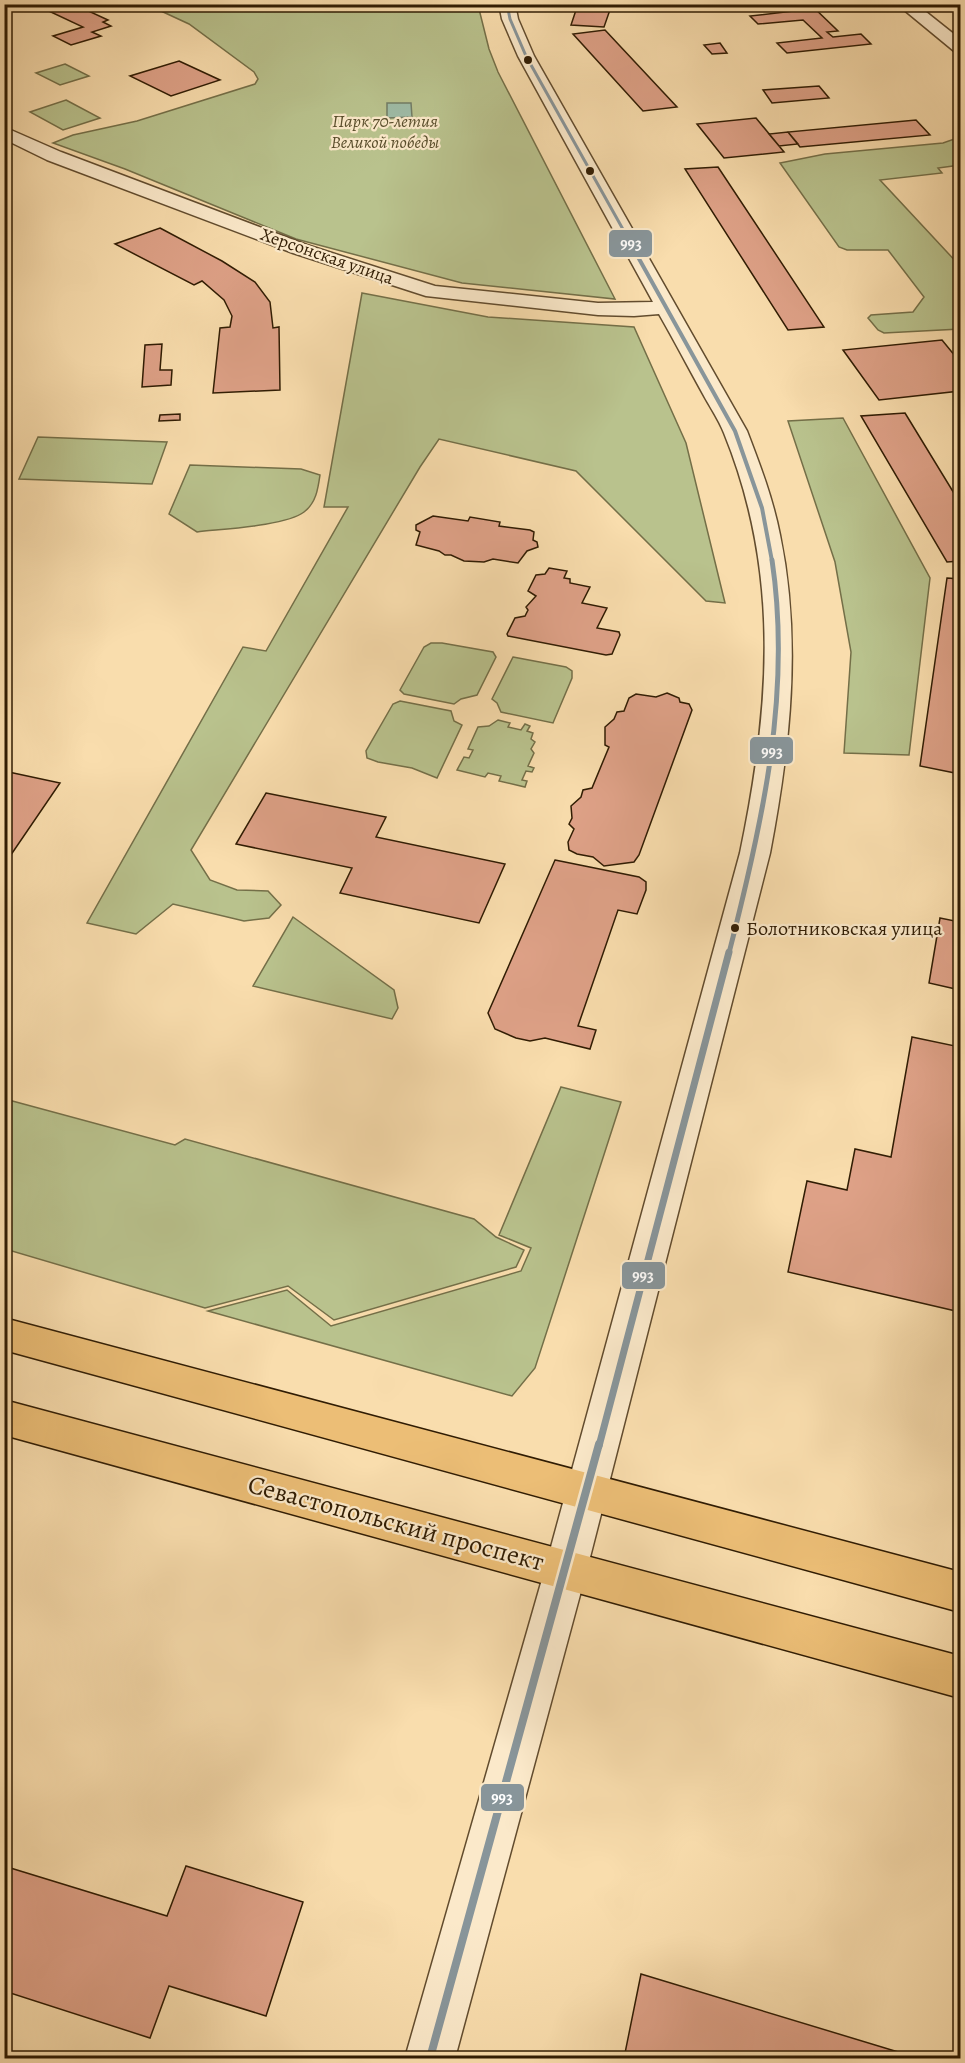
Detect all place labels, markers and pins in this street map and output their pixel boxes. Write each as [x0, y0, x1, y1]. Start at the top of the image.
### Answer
unlabelled marker [522, 54, 534, 66]
unlabelled marker [584, 165, 596, 177]
place label: Болотниковская улица [746, 915, 943, 942]
marker: Болотниковская улица [729, 922, 741, 934]

